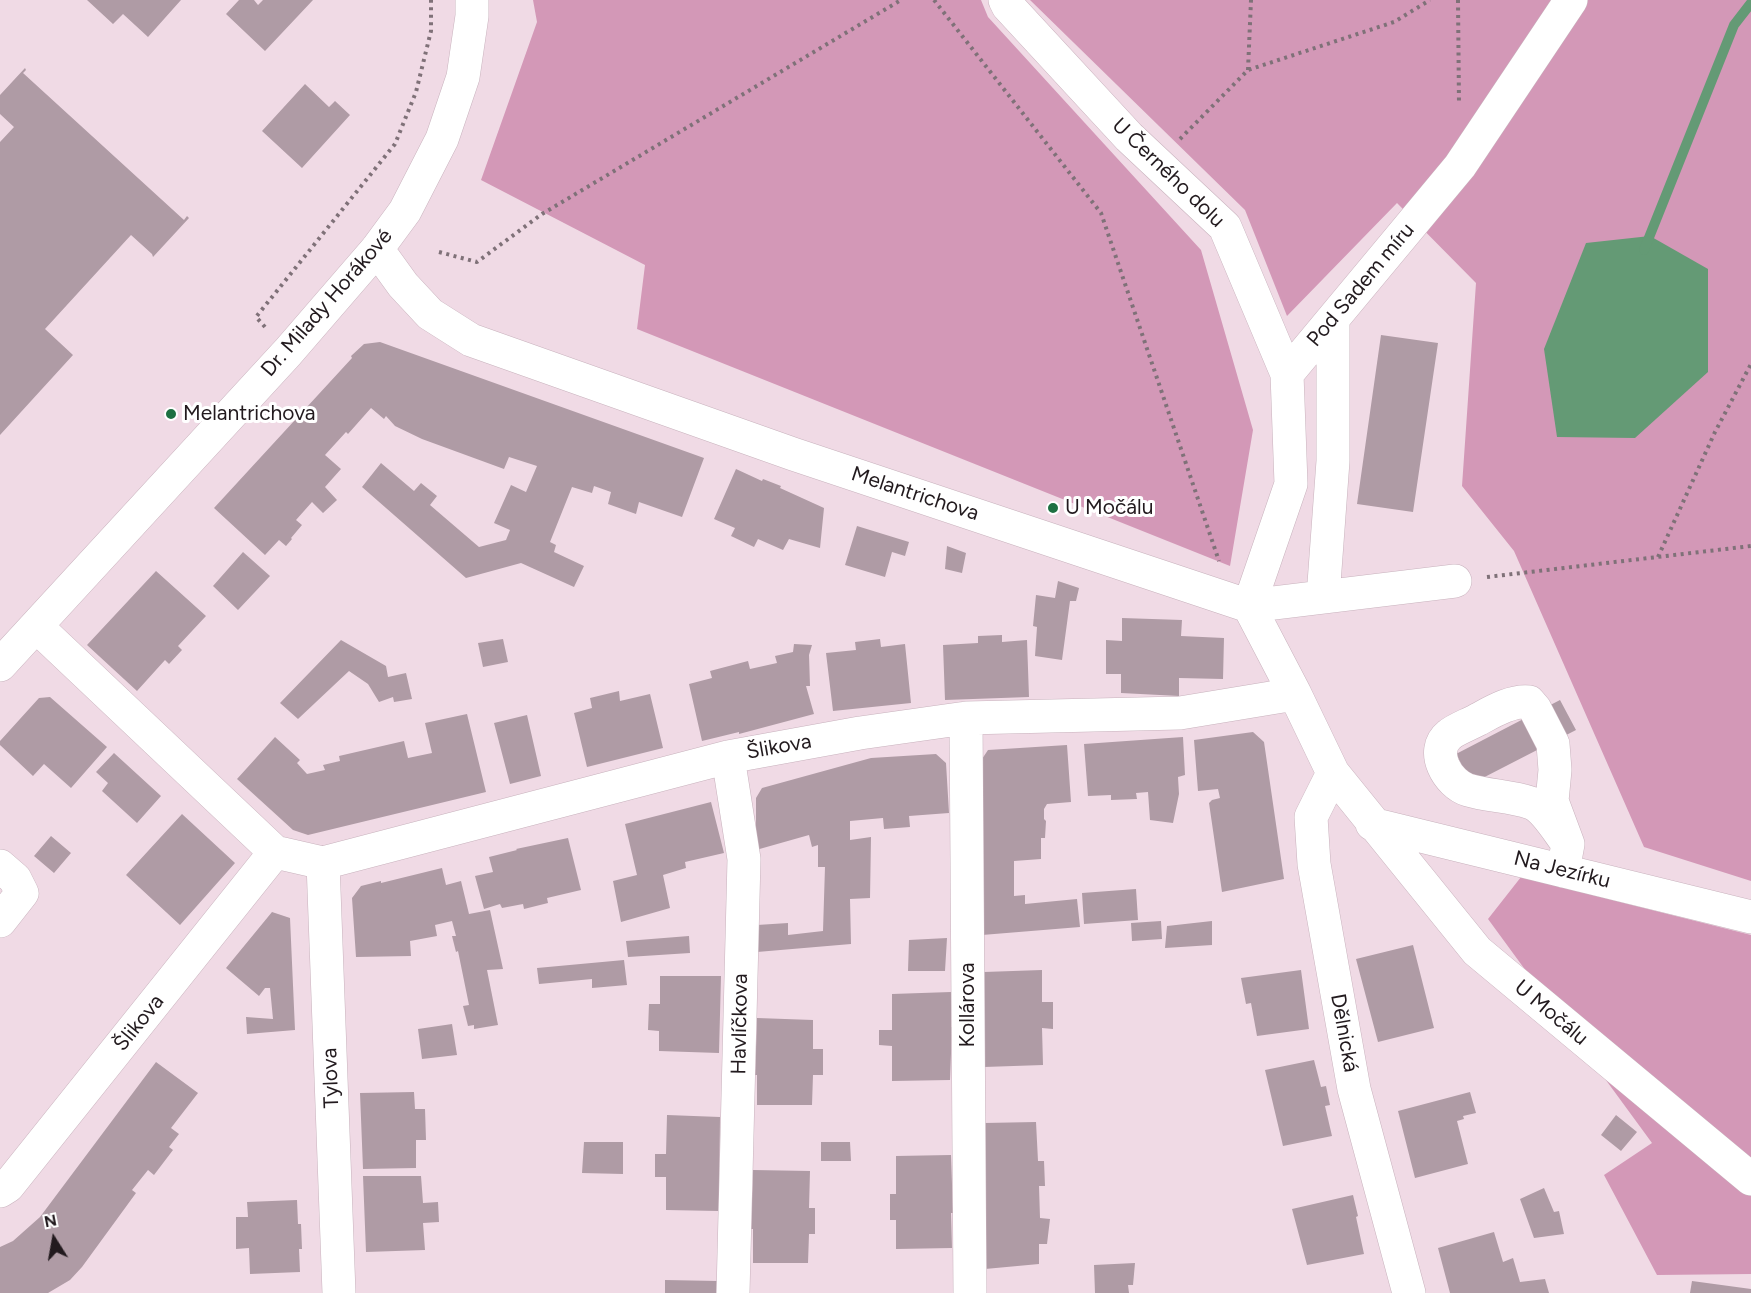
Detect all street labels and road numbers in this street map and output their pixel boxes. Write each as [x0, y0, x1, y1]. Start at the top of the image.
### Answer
street label: U Černého dolu [1106, 113, 1230, 233]
street label: Pod Sadem míru [1302, 218, 1420, 352]
street label: Dr. Milady Horákové [256, 224, 398, 382]
street label: Melantrichova [848, 462, 982, 526]
street label: Šlikova [744, 729, 814, 765]
street label: Na Jezírku [1511, 846, 1613, 894]
street label: Kollárova [955, 962, 981, 1048]
street label: Havlíčkova [727, 973, 753, 1075]
street label: U Močálu [1509, 975, 1593, 1051]
street label: Šlikova [109, 990, 169, 1056]
street label: Dělnická [1325, 992, 1363, 1074]
street label: Tylova [317, 1047, 345, 1109]

